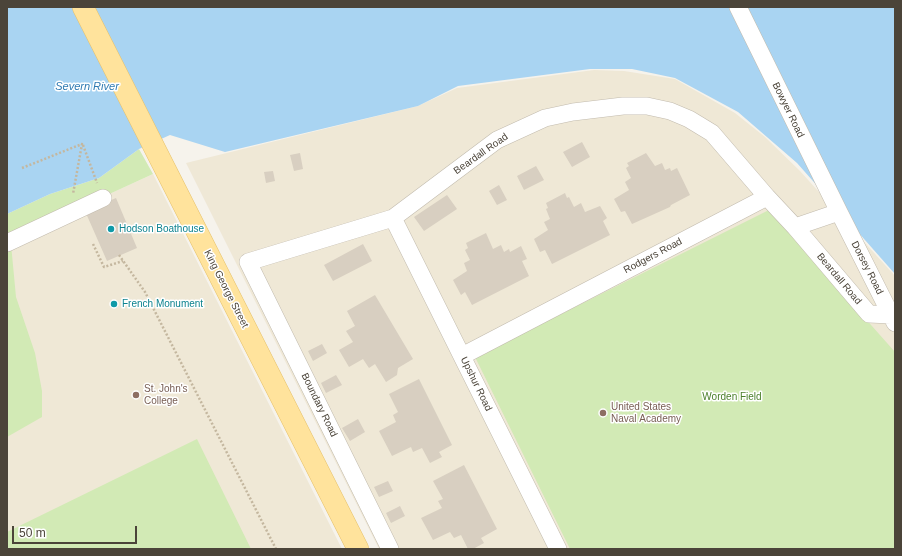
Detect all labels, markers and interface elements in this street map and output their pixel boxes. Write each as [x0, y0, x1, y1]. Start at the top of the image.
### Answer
water label: Severn River [55, 80, 119, 94]
street label: Bowyer Road [769, 80, 807, 140]
street label: Beardall Road [452, 131, 510, 177]
place label: Hodson Boathouse [119, 223, 204, 235]
marker: Hodson Boathouse [106, 224, 116, 234]
street label: Rodgers Road [622, 236, 684, 276]
street label: Dorsey Road [848, 239, 886, 297]
street label: King George Street [201, 248, 251, 330]
street label: Beardall Road [814, 251, 864, 307]
place label: French Monument [122, 298, 203, 310]
marker: French Monument [109, 299, 119, 309]
street label: Upshur Road [458, 355, 494, 413]
street label: Boundary Road [298, 371, 340, 439]
place label: St. John's College [144, 383, 188, 406]
marker: St. John's College [131, 390, 141, 400]
park label: Worden Field [702, 391, 762, 403]
place label: United States Naval Academy [611, 401, 681, 424]
marker: United States Naval Academy [598, 408, 608, 418]
scale bar [14, 518, 139, 544]
text: 50 m [19, 526, 46, 540]

